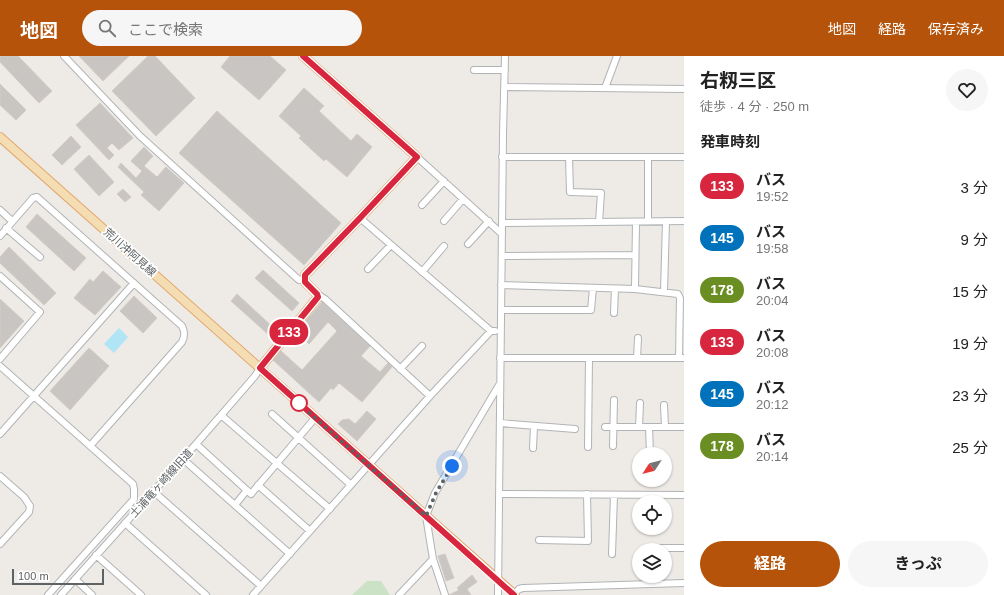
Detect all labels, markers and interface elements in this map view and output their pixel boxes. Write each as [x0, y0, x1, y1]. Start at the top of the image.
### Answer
search box [82, 10, 362, 46]
icon: search [96, 17, 118, 39]
text: 地図 [20, 20, 58, 41]
text: ここで検索 [128, 21, 203, 38]
text: 地図 [828, 21, 856, 37]
text: 経路 [878, 21, 906, 37]
text: 保存済み [928, 21, 984, 37]
button: heart [946, 69, 988, 111]
text: 右籾三区 [700, 70, 776, 91]
text: 徒歩 · 4 分 · 250 m [700, 99, 809, 114]
text: 発車時刻 [700, 133, 760, 150]
text: バス [756, 171, 786, 188]
text: 133 [710, 178, 734, 194]
text: 3 分 [960, 179, 988, 196]
text: 19:52 [756, 189, 789, 204]
text: バス [756, 223, 786, 240]
street label: 荒川沖阿見線 [101, 225, 159, 279]
text: 145 [710, 230, 734, 246]
text: 9 分 [960, 231, 988, 248]
text: 19:58 [756, 241, 789, 256]
text: バス [756, 275, 786, 292]
text: 178 [710, 282, 734, 298]
text: 15 分 [952, 283, 988, 300]
text: 20:04 [756, 293, 789, 308]
line badge: 133 [266, 319, 312, 345]
text: 133 [277, 324, 301, 340]
text: バス [756, 327, 786, 344]
text: 133 [710, 334, 734, 350]
text: 19 分 [952, 335, 988, 352]
text: 20:08 [756, 345, 789, 360]
text: バス [756, 379, 786, 396]
text: 145 [710, 386, 734, 402]
text: 23 分 [952, 387, 988, 404]
unlabelled marker [290, 394, 308, 412]
text: 20:12 [756, 397, 789, 412]
text: バス [756, 431, 786, 448]
text: 178 [710, 438, 734, 454]
text: 25 分 [952, 439, 988, 456]
street label: 土浦竜ヶ崎線旧道 [127, 446, 195, 520]
north arrow [632, 447, 672, 487]
map controls [632, 447, 672, 583]
text: 20:14 [756, 449, 789, 464]
your location [442, 456, 462, 476]
button: locate [632, 495, 672, 535]
button: 経路 [700, 541, 840, 587]
button: きっぷ [848, 541, 988, 587]
button: layers [632, 543, 672, 583]
scale bar [12, 567, 104, 586]
text: 100 m [18, 570, 49, 582]

